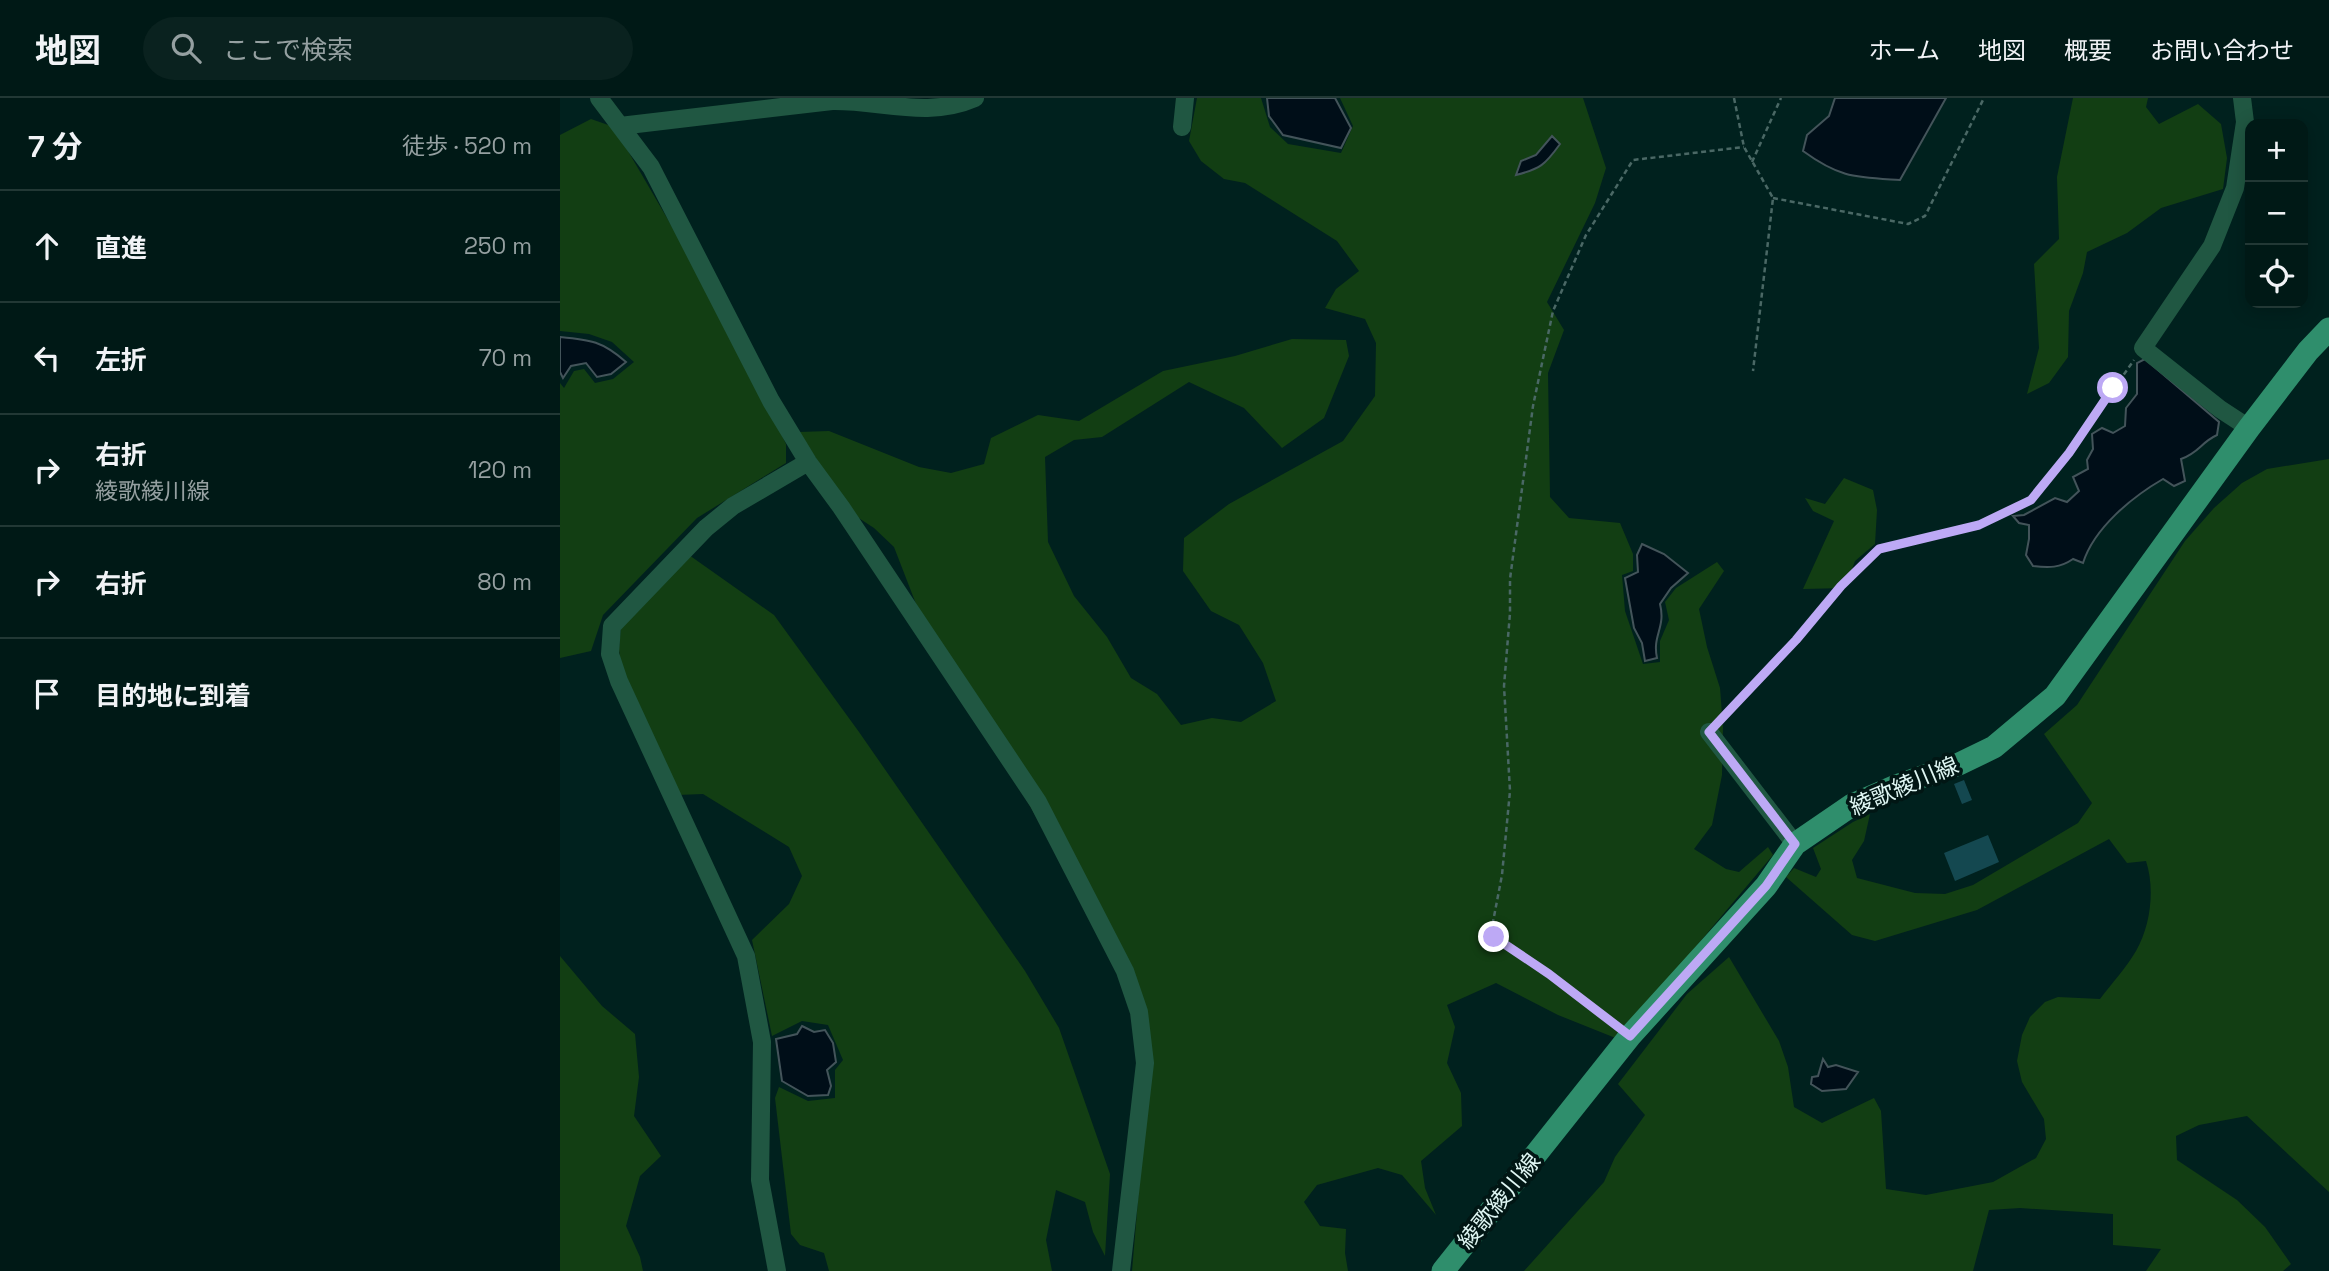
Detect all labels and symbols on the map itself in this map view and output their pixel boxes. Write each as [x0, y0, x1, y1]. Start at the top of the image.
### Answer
route start [2097, 372, 2128, 403]
street label: 綾歌綾川線 [1845, 750, 1963, 822]
route end [1478, 921, 1509, 952]
street label: 綾歌綾川線 [1451, 1147, 1547, 1255]

